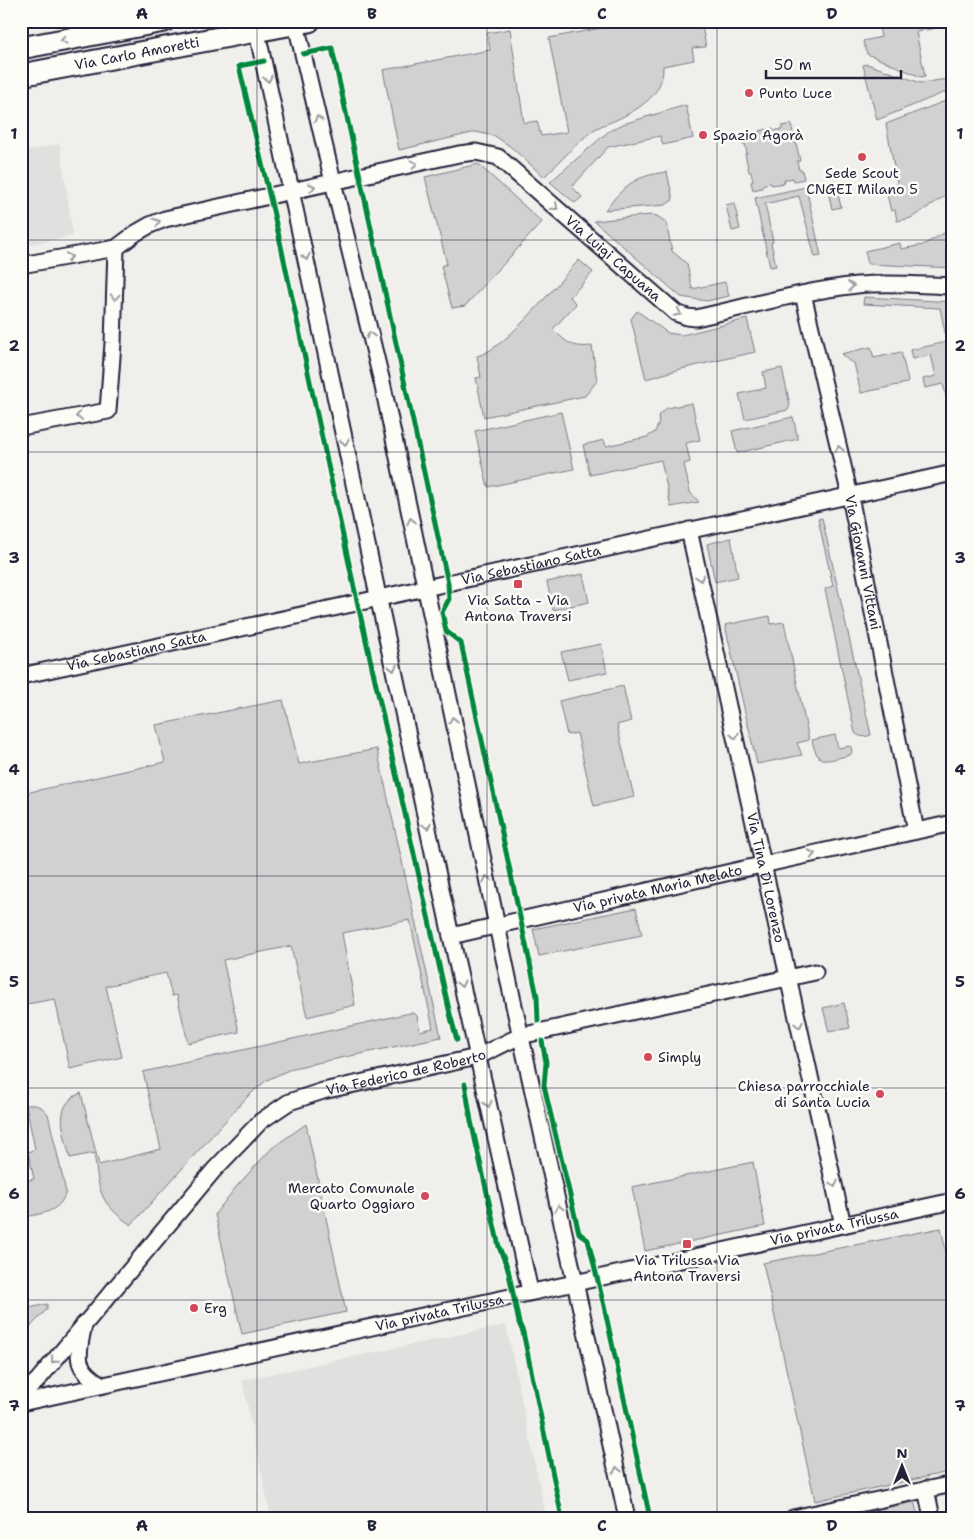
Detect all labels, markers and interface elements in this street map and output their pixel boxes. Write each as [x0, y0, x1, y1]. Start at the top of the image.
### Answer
text: A [136, 3, 148, 24]
text: B [367, 3, 377, 24]
text: C [597, 3, 607, 24]
text: D [826, 3, 838, 24]
street label: Via Carlo Amoretti [73, 33, 201, 74]
one-way arrow [60, 34, 69, 44]
scale bar [766, 48, 902, 80]
text: 50 m [774, 55, 812, 75]
one-way arrow [262, 75, 272, 84]
place label: Punto Luce [759, 84, 832, 102]
marker: Punto Luce [743, 87, 755, 99]
one-way arrow [313, 115, 324, 124]
text: 1 [10, 123, 18, 144]
text: 1 [956, 123, 964, 144]
place label: Spazio Agorà [713, 126, 804, 144]
marker: Spazio Agorà [697, 129, 709, 141]
marker: Sede Scout CNGEI Milano 5 [856, 151, 868, 163]
one-way arrow [409, 159, 418, 170]
place label: Sede Scout CNGEI Milano 5 [806, 164, 918, 198]
one-way arrow [308, 182, 317, 193]
one-way arrow [550, 202, 559, 211]
street label: Via Luigi Capuana [562, 211, 665, 305]
one-way arrow [152, 218, 161, 228]
one-way arrow [64, 252, 73, 262]
one-way arrow [300, 252, 311, 261]
one-way arrow [847, 281, 855, 292]
one-way arrow [109, 293, 120, 301]
one-way arrow [673, 307, 682, 317]
one-way arrow [365, 330, 376, 339]
text: 2 [8, 335, 20, 356]
text: 2 [954, 335, 966, 356]
one-way arrow [75, 411, 84, 421]
one-way arrow [339, 438, 350, 446]
one-way arrow [834, 444, 845, 453]
street label: Via Giovanni Vittani [841, 493, 885, 631]
one-way arrow [406, 517, 417, 525]
street label: Via Sebastiano Satta [460, 541, 603, 589]
text: 3 [8, 547, 20, 568]
text: 3 [954, 547, 966, 568]
one-way arrow [694, 573, 705, 582]
marker: Via Satta - Via Antona Traversi [512, 578, 524, 590]
place label: Via Satta - Via Antona Traversi [464, 591, 572, 625]
street label: Via Sebastiano Satta [65, 627, 208, 675]
one-way arrow [387, 663, 398, 672]
one-way arrow [449, 715, 459, 724]
one-way arrow [729, 732, 740, 741]
text: 4 [8, 759, 20, 780]
text: 4 [954, 759, 966, 780]
street label: Via Tina Di Lorenzo [743, 811, 789, 945]
one-way arrow [421, 822, 432, 831]
one-way arrow [807, 849, 816, 860]
street label: Via privata Maria Melato [571, 861, 744, 917]
one-way arrow [482, 874, 493, 883]
text: 5 [9, 971, 19, 992]
text: 5 [955, 971, 965, 992]
one-way arrow [455, 979, 466, 988]
one-way arrow [793, 1021, 804, 1030]
street label: Via Federico de Roberto [324, 1045, 489, 1099]
place label: Simply [658, 1048, 701, 1066]
marker: Simply [642, 1051, 654, 1063]
place label: Chiesa parrocchiale di Santa Lucia [738, 1077, 870, 1111]
marker: Chiesa parrocchiale di Santa Lucia [874, 1088, 886, 1100]
one-way arrow [482, 1100, 493, 1109]
place label: Mercato Comunale Quarto Oggiaro [288, 1179, 415, 1213]
one-way arrow [828, 1179, 839, 1188]
text: 6 [8, 1183, 20, 1204]
text: 6 [954, 1183, 966, 1204]
marker: Mercato Comunale Quarto Oggiaro [419, 1190, 431, 1202]
one-way arrow [554, 1204, 565, 1213]
street label: Via privata Trilussa [768, 1204, 900, 1249]
marker: Via Trilussa Via Antona Traversi [681, 1238, 693, 1250]
place label: Via Trilussa Via Antona Traversi [633, 1251, 741, 1285]
street label: Via privata Trilussa [373, 1290, 505, 1335]
place label: Erg [204, 1299, 227, 1317]
marker: Erg [188, 1302, 200, 1314]
one-way arrow [51, 1354, 59, 1363]
text: 7 [8, 1395, 20, 1416]
text: 7 [954, 1395, 966, 1416]
north arrow [876, 1442, 926, 1492]
text: N [896, 1444, 908, 1462]
one-way arrow [612, 1466, 623, 1475]
text: A [136, 1515, 148, 1536]
text: B [367, 1515, 377, 1536]
text: C [597, 1515, 607, 1536]
text: D [826, 1515, 838, 1536]

